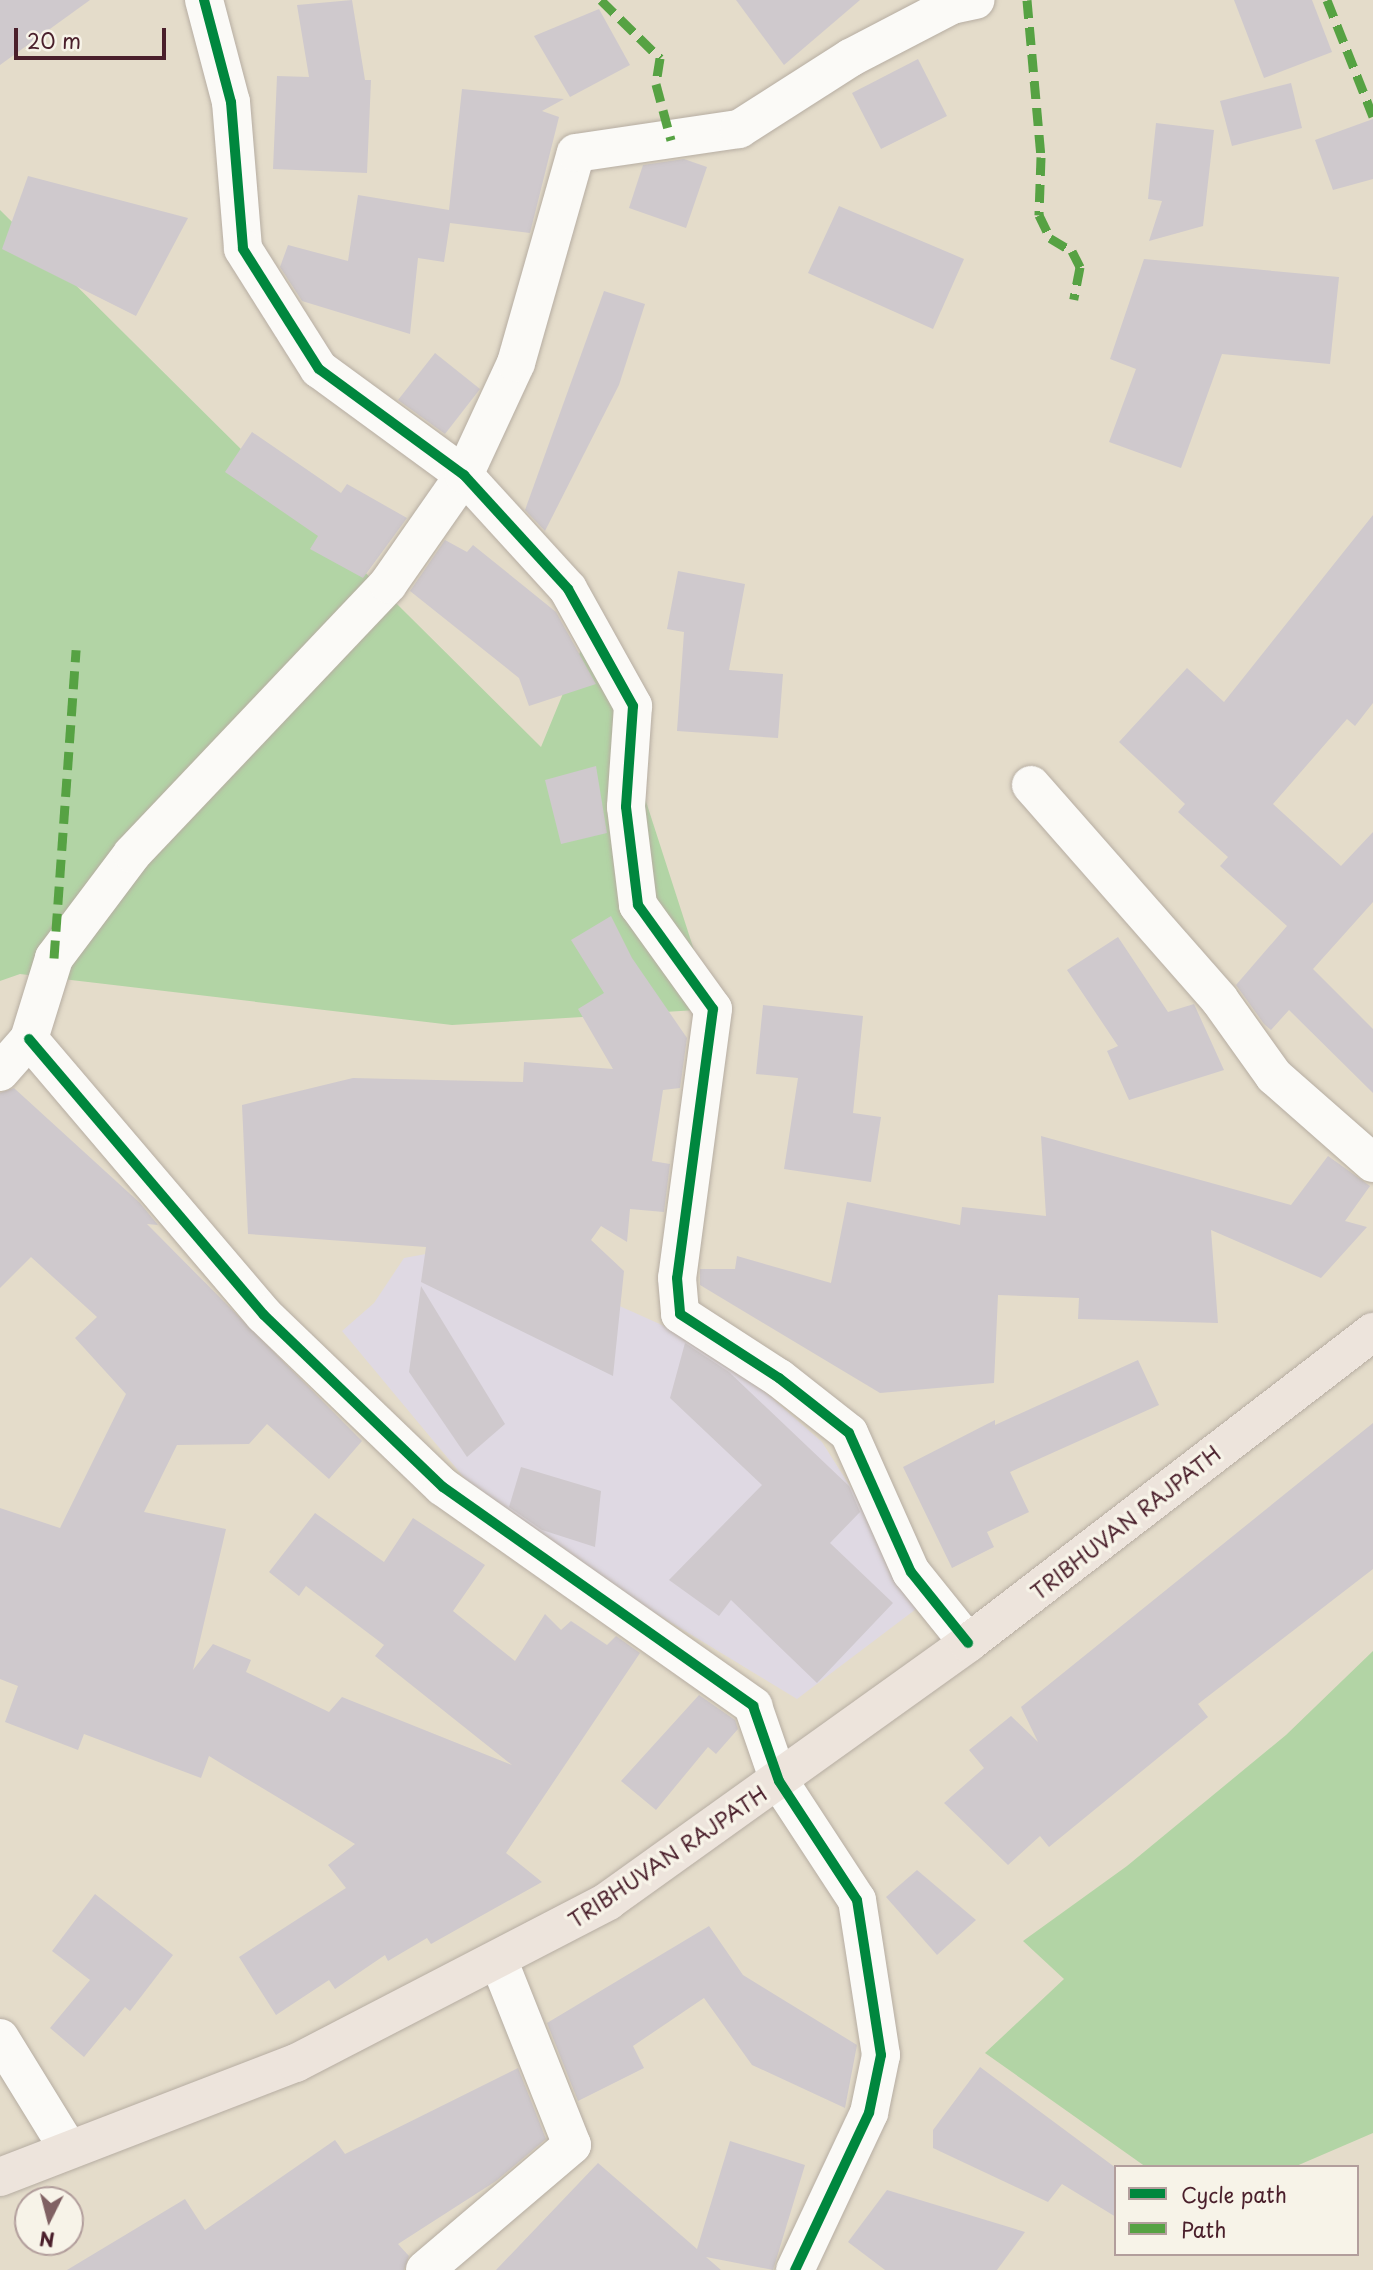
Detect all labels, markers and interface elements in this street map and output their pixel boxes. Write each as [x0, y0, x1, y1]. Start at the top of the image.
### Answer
scale bar [18, 14, 170, 58]
text: 20 m [27, 24, 81, 56]
street label: TRIBHUVAN RAJPATH [1026, 1441, 1224, 1603]
street label: TRIBHUVAN RAJPATH [564, 1781, 770, 1931]
legend [1114, 2165, 1359, 2256]
text: Cycle path [1181, 2178, 1287, 2210]
north arrow [14, 2186, 84, 2256]
text: Path [1181, 2213, 1226, 2245]
text: N [38, 2225, 56, 2255]

